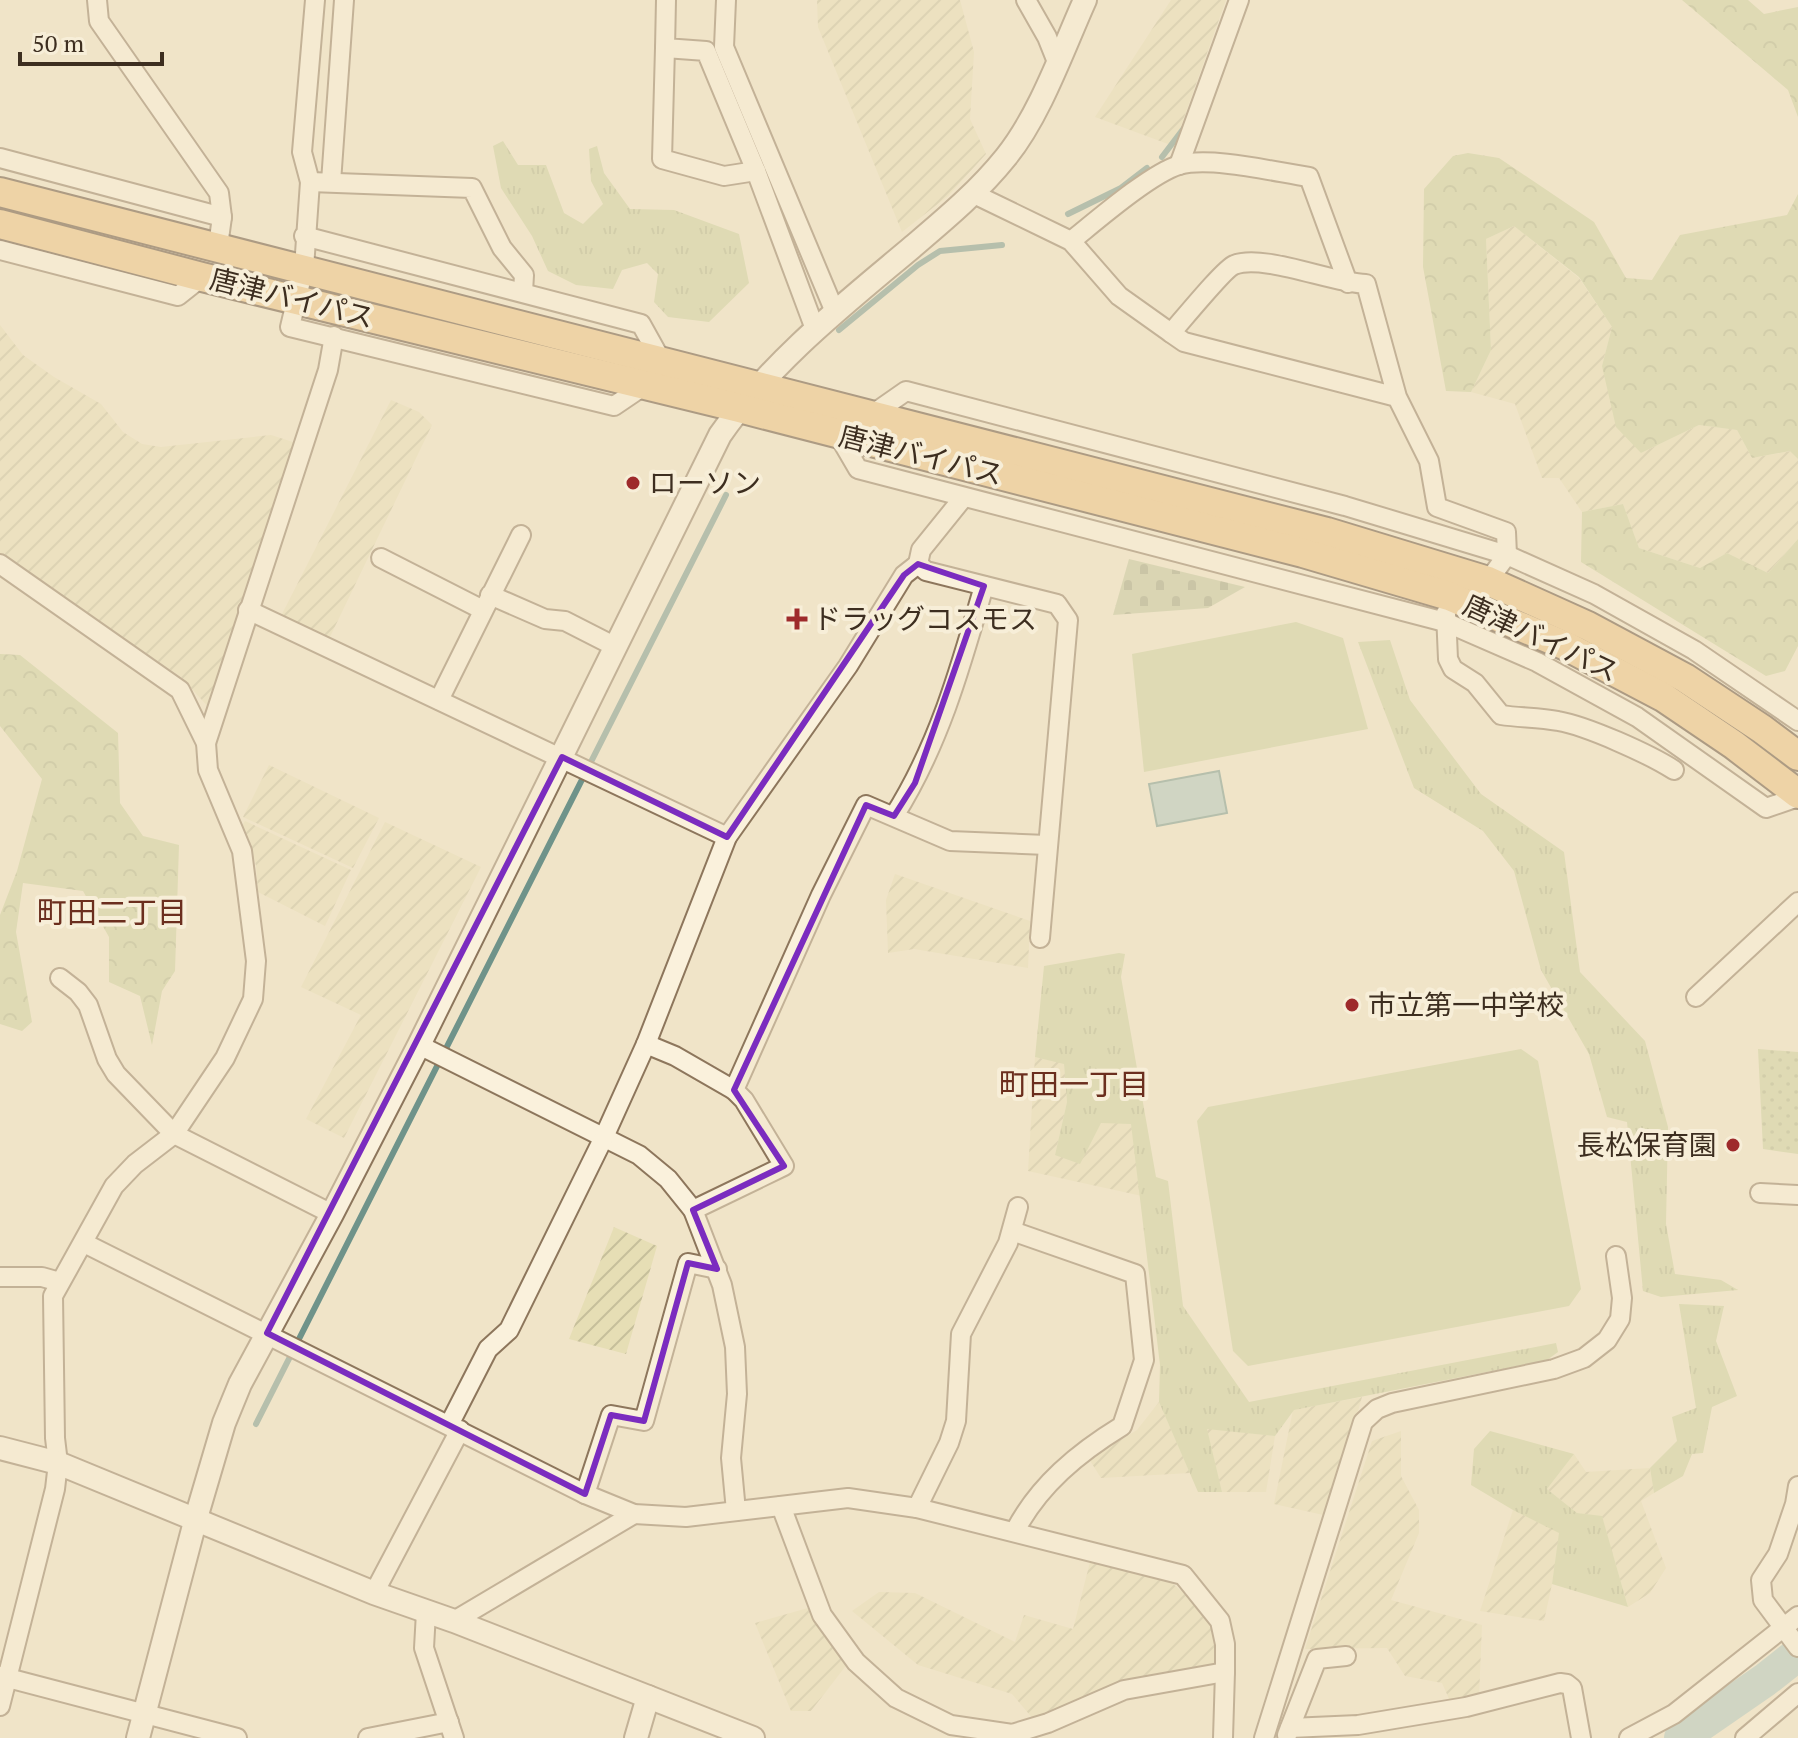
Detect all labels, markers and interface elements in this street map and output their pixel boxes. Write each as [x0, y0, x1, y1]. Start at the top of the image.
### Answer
scale bar [20, 16, 162, 66]
text: 50 m [32, 27, 84, 59]
street label: 唐津バイパス [206, 259, 378, 336]
street label: 唐津バイパス [835, 416, 1007, 493]
place label: ローソン [649, 464, 761, 501]
marker: ローソン [624, 474, 642, 492]
street label: 唐津バイパス [1458, 585, 1625, 690]
place label: ドラッグコスモス [813, 600, 1037, 637]
marker: ドラッグコスモス [788, 610, 806, 628]
district label: 町田二丁目 [37, 892, 187, 932]
place label: 市立第一中学校 [1368, 986, 1564, 1023]
marker: 市立第一中学校 [1343, 996, 1361, 1014]
district label: 町田一丁目 [999, 1064, 1149, 1104]
place label: 長松保育園 [1577, 1126, 1717, 1163]
marker: 長松保育園 [1724, 1136, 1742, 1154]

